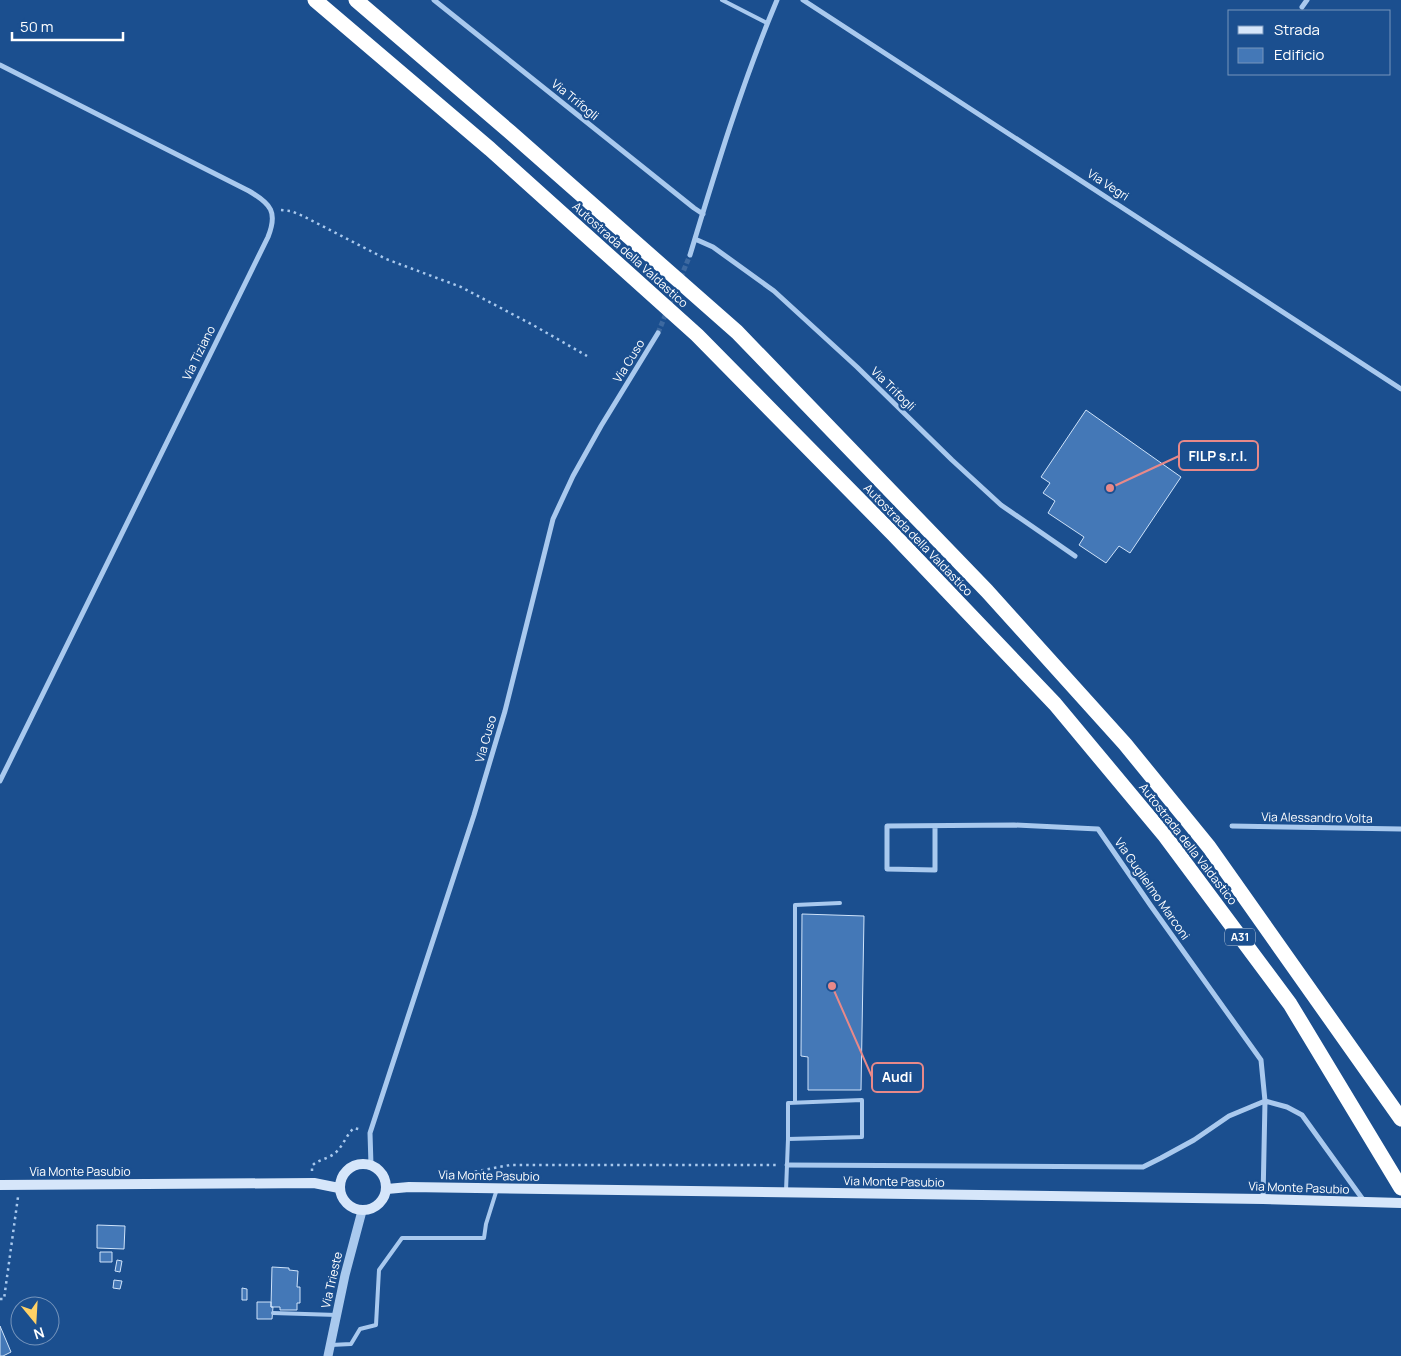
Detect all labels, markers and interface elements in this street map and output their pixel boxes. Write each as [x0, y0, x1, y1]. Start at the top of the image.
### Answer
scale bar [12, 10, 124, 42]
legend [1228, 10, 1391, 75]
text: 50 m [20, 16, 54, 37]
text: Strada [1274, 19, 1320, 40]
text: Edificio [1274, 44, 1325, 65]
street label: Via Trifogli [548, 75, 603, 124]
street label: Via Vegri [1084, 165, 1132, 204]
street label: Autostrada della Valdastico [569, 198, 692, 311]
street label: Via Tiziano [178, 323, 219, 383]
street label: Via Cuso [609, 336, 648, 386]
street label: Via Trifogli [867, 363, 920, 414]
callout: FILP s.r.l. [1179, 441, 1258, 470]
text: FILP s.r.l. [1188, 446, 1248, 465]
street label: Autostrada della Valdastico [860, 480, 977, 600]
street label: Via Cuso [471, 713, 500, 764]
street label: Autostrada della Valdastico [1135, 779, 1241, 908]
street label: Via Alessandro Volta [1261, 808, 1373, 827]
street label: Via Guglielmo Marconi [1111, 834, 1194, 943]
road number: A31 [1225, 929, 1255, 946]
callout: Audi [872, 1063, 923, 1092]
text: Audi [882, 1067, 912, 1086]
street label: Via Monte Pasubio [29, 1163, 131, 1180]
street label: Via Monte Pasubio [438, 1166, 540, 1185]
street label: Via Monte Pasubio [843, 1172, 945, 1191]
street label: Via Monte Pasubio [1248, 1177, 1350, 1198]
street label: Via Trieste [317, 1250, 346, 1310]
north arrow [10, 1296, 60, 1346]
text: N [31, 1323, 47, 1344]

